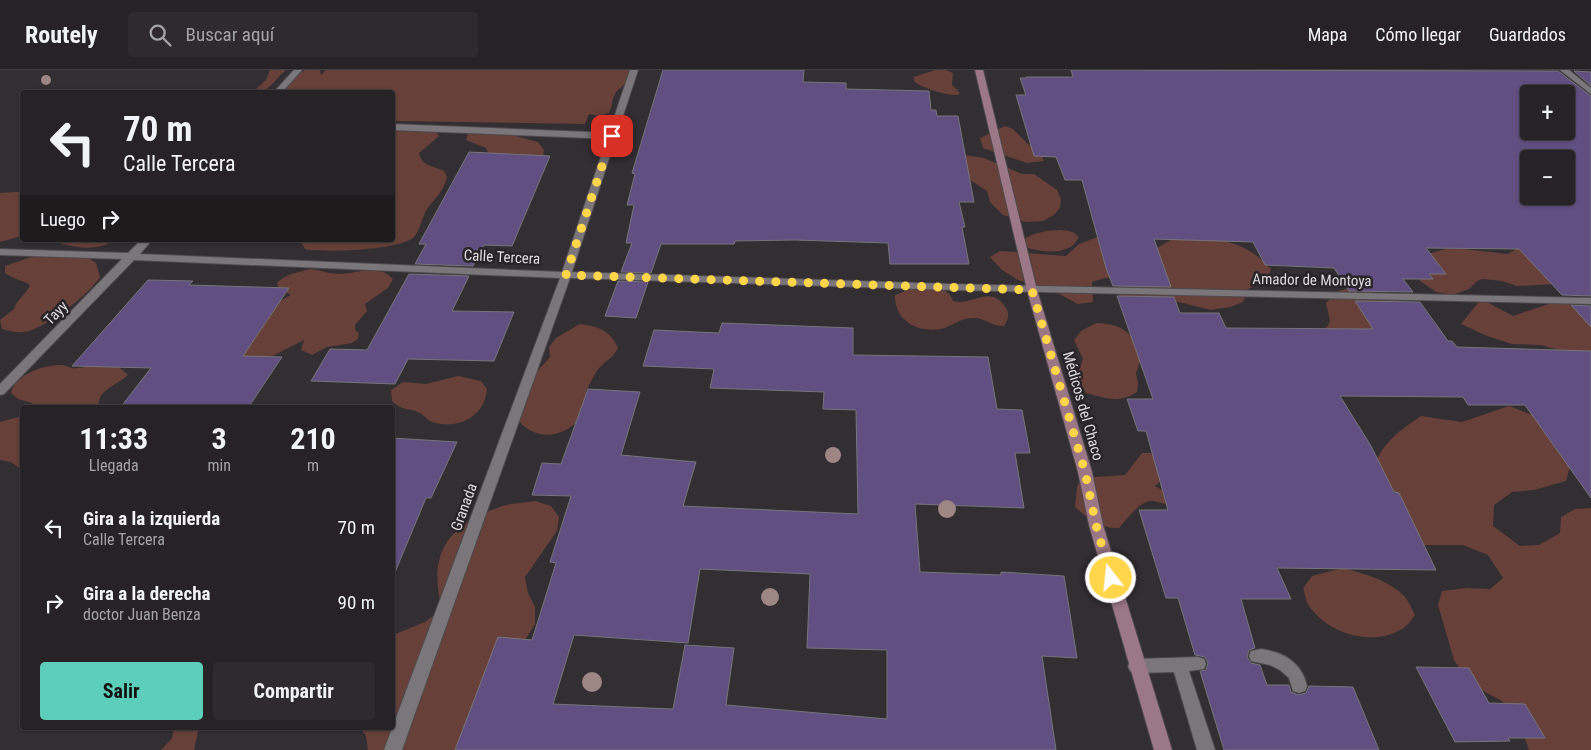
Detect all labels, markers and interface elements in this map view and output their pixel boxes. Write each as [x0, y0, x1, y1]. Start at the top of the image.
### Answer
search box [128, 12, 478, 57]
text: Routely [25, 21, 98, 49]
icon: search [146, 21, 174, 49]
text: Buscar aquí [186, 23, 274, 46]
text: Mapa [1308, 24, 1347, 45]
text: Cómo llegar [1375, 24, 1461, 45]
text: Guardados [1489, 24, 1566, 45]
map controls [1520, 85, 1575, 205]
button: + [1520, 85, 1575, 140]
text: 70 m [123, 109, 192, 150]
icon: left [40, 110, 105, 175]
pin [591, 115, 633, 157]
icon: arrive [598, 122, 626, 150]
button: − [1520, 150, 1575, 205]
text: Calle Tercera [123, 151, 236, 176]
icon: right [96, 205, 124, 233]
text: Luego [40, 208, 86, 231]
street label: Calle Tercera [463, 246, 541, 268]
street label: Amador de Montoya [1252, 270, 1372, 290]
street label: Tayy [40, 297, 72, 329]
street label: Médicos del Chaco [1059, 349, 1107, 463]
text: 11:33 [79, 421, 148, 456]
text: 3 [212, 421, 227, 456]
text: 210 [290, 421, 336, 456]
text: Llegada [89, 456, 139, 475]
text: min [207, 456, 231, 475]
text: m [307, 456, 319, 475]
street label: Granada [447, 481, 481, 533]
text: Gira a la izquierda [83, 507, 220, 530]
icon: left [40, 514, 68, 542]
text: 70 m [338, 516, 375, 539]
text: Calle Tercera [83, 530, 165, 549]
position arrow [1084, 551, 1136, 603]
text: Gira a la derecha [83, 582, 210, 605]
icon: right [40, 589, 68, 617]
text: 90 m [338, 591, 375, 614]
text: doctor Juan Benza [83, 605, 201, 624]
button: Salir [40, 662, 203, 720]
button: Compartir [213, 662, 375, 720]

